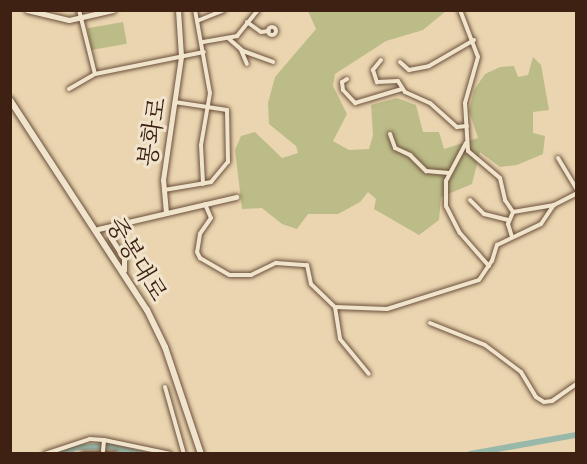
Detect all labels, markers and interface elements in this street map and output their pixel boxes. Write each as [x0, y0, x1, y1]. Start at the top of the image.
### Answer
street label: 봉화로 [132, 95, 172, 169]
street label: 중봉대로 [101, 212, 173, 306]

